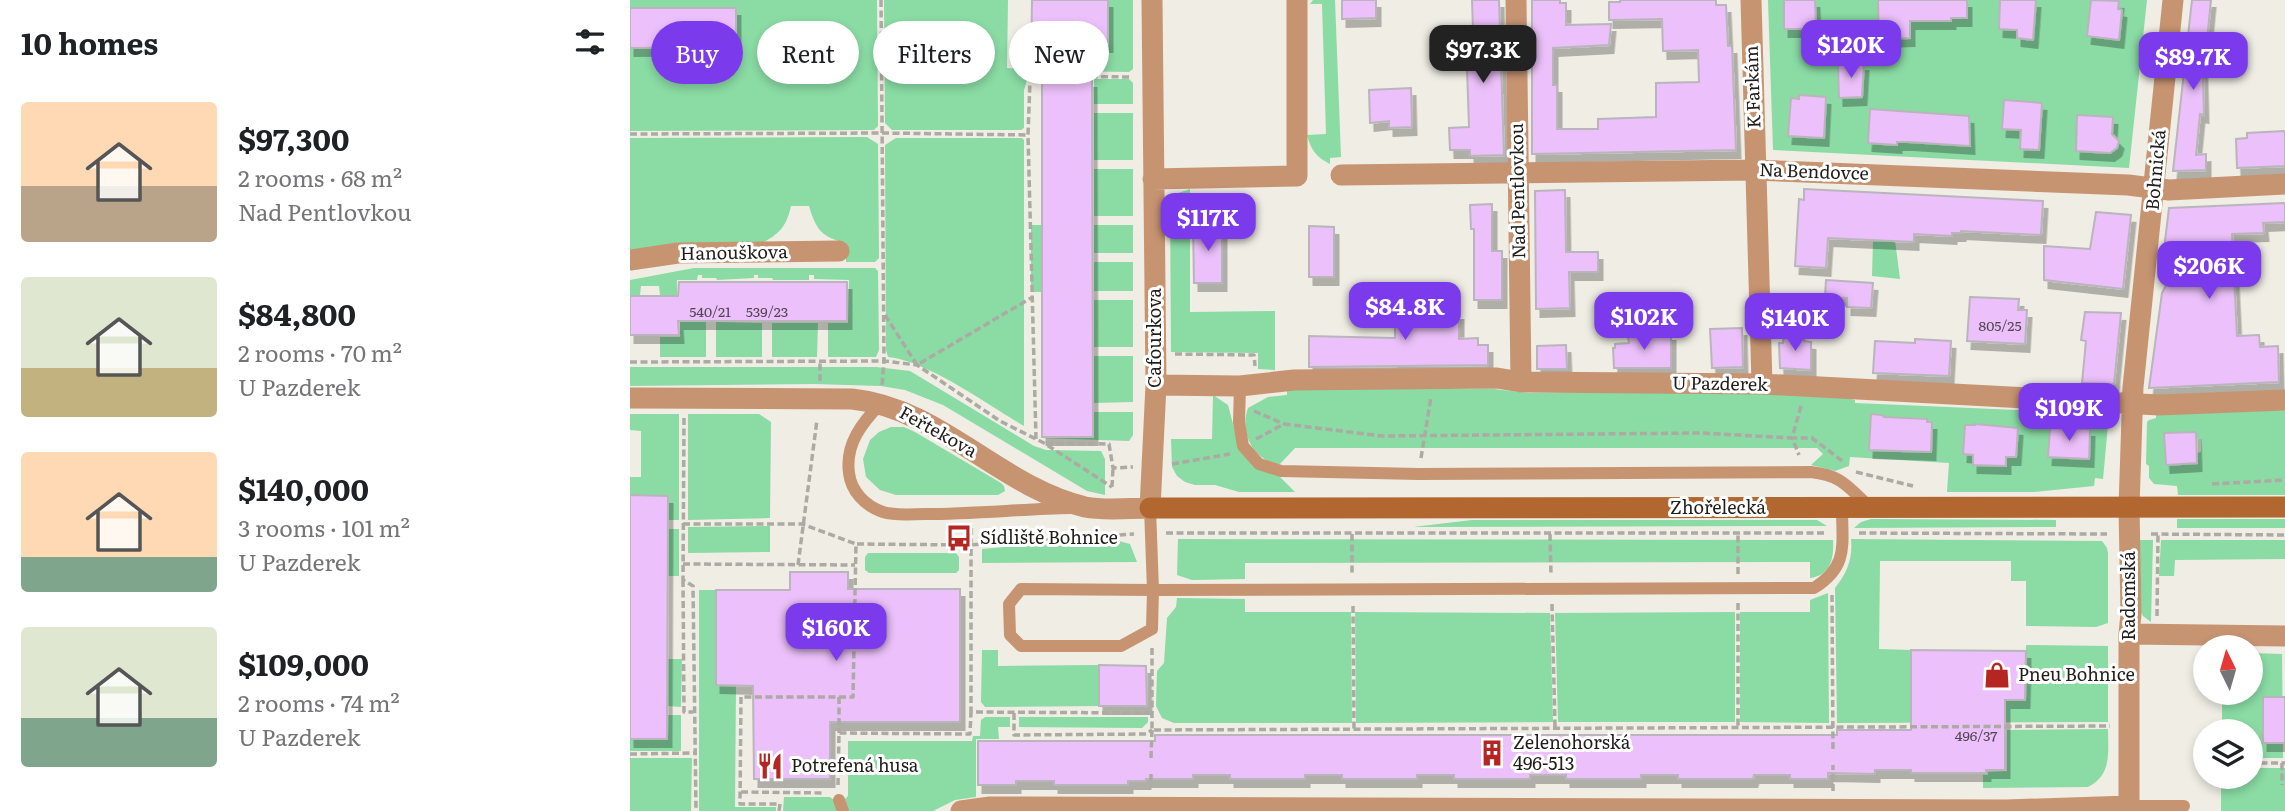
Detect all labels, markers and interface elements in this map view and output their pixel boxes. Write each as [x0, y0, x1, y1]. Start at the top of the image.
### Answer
text: 10 homes [21, 20, 158, 64]
pin: $120K [1802, 20, 1900, 80]
chip: Buy [651, 21, 743, 84]
chip: Rent [757, 21, 859, 84]
chip: Filters [873, 21, 995, 84]
chip: New [1009, 21, 1109, 84]
icon: filters [571, 23, 609, 61]
pin: $97.3K [1426, 25, 1540, 85]
text: $120K [1817, 26, 1885, 60]
text: $97.3K [1445, 31, 1521, 65]
pin: $89.7K [2136, 32, 2250, 92]
text: $89.7K [2155, 38, 2231, 72]
street label: K Farkám [1737, 45, 1766, 129]
text: $97,300 [238, 116, 350, 160]
street label: Nad Pentlovkou [1502, 123, 1531, 259]
street label: Bohnická [2138, 128, 2172, 212]
icon: home [77, 130, 161, 214]
street label: Na Bendovce [1759, 155, 1869, 186]
text: 2 rooms · 68 m² [238, 160, 402, 194]
text: Nad Pentlovkou [238, 194, 412, 228]
pin: $117K [1159, 194, 1257, 253]
text: $117K [1177, 199, 1239, 233]
street label: Hanouškova [680, 237, 788, 266]
pin: $206K [2160, 242, 2258, 301]
text: $206K [2173, 247, 2245, 281]
pin: $84.8K [1348, 282, 1462, 342]
street label: Cafourkova [1140, 288, 1167, 388]
text: $84.8K [1365, 288, 1445, 322]
text: $84,800 [238, 291, 356, 335]
pin: $102K [1595, 292, 1693, 352]
pin: $140K [1746, 294, 1844, 353]
text: $102K [1610, 298, 1678, 332]
text: $140K [1761, 299, 1829, 333]
house number: 540/21 [689, 301, 731, 321]
house number: 539/23 [746, 301, 788, 321]
icon: home [77, 305, 161, 389]
house number: 805/25 [1978, 315, 2022, 335]
text: 2 rooms · 70 m² [238, 335, 402, 369]
street label: U Pazderek [1672, 368, 1769, 397]
text: U Pazderek [238, 369, 360, 403]
pin: $109K [2020, 384, 2118, 443]
text: $109K [2035, 389, 2103, 423]
street label: Feřtekova [895, 398, 983, 463]
text: $140,000 [238, 466, 369, 510]
icon: home [77, 480, 161, 564]
street label: Zhořelecká [1670, 493, 1766, 520]
text: 3 rooms · 101 m² [238, 510, 410, 544]
bus stop icon: Sídliště Bohnice [944, 523, 974, 553]
place label: Sídliště Bohnice [980, 523, 1118, 550]
text: U Pazderek [238, 544, 360, 578]
street label: Radomská [2114, 551, 2141, 641]
pin: $160K [787, 604, 885, 663]
text: $160K [802, 609, 870, 643]
north arrow [2193, 635, 2263, 705]
map controls [2193, 635, 2263, 789]
text: $109,000 [238, 641, 369, 685]
icon: home [77, 655, 161, 739]
shop icon: Pneu Bohnice [1982, 660, 2012, 690]
place label: Pneu Bohnice [2018, 660, 2135, 687]
text: 2 rooms · 74 m² [238, 685, 400, 719]
text: U Pazderek [238, 719, 360, 753]
button: layers [2193, 719, 2263, 789]
house number: 496/37 [1955, 725, 1997, 745]
place label: Zelenohorská 496-513 [1513, 728, 1631, 776]
building icon: Zelenohorská 496-513 [1477, 738, 1507, 768]
restaurant icon: Potrefená husa [755, 751, 785, 781]
place label: Potrefená husa [791, 751, 919, 778]

